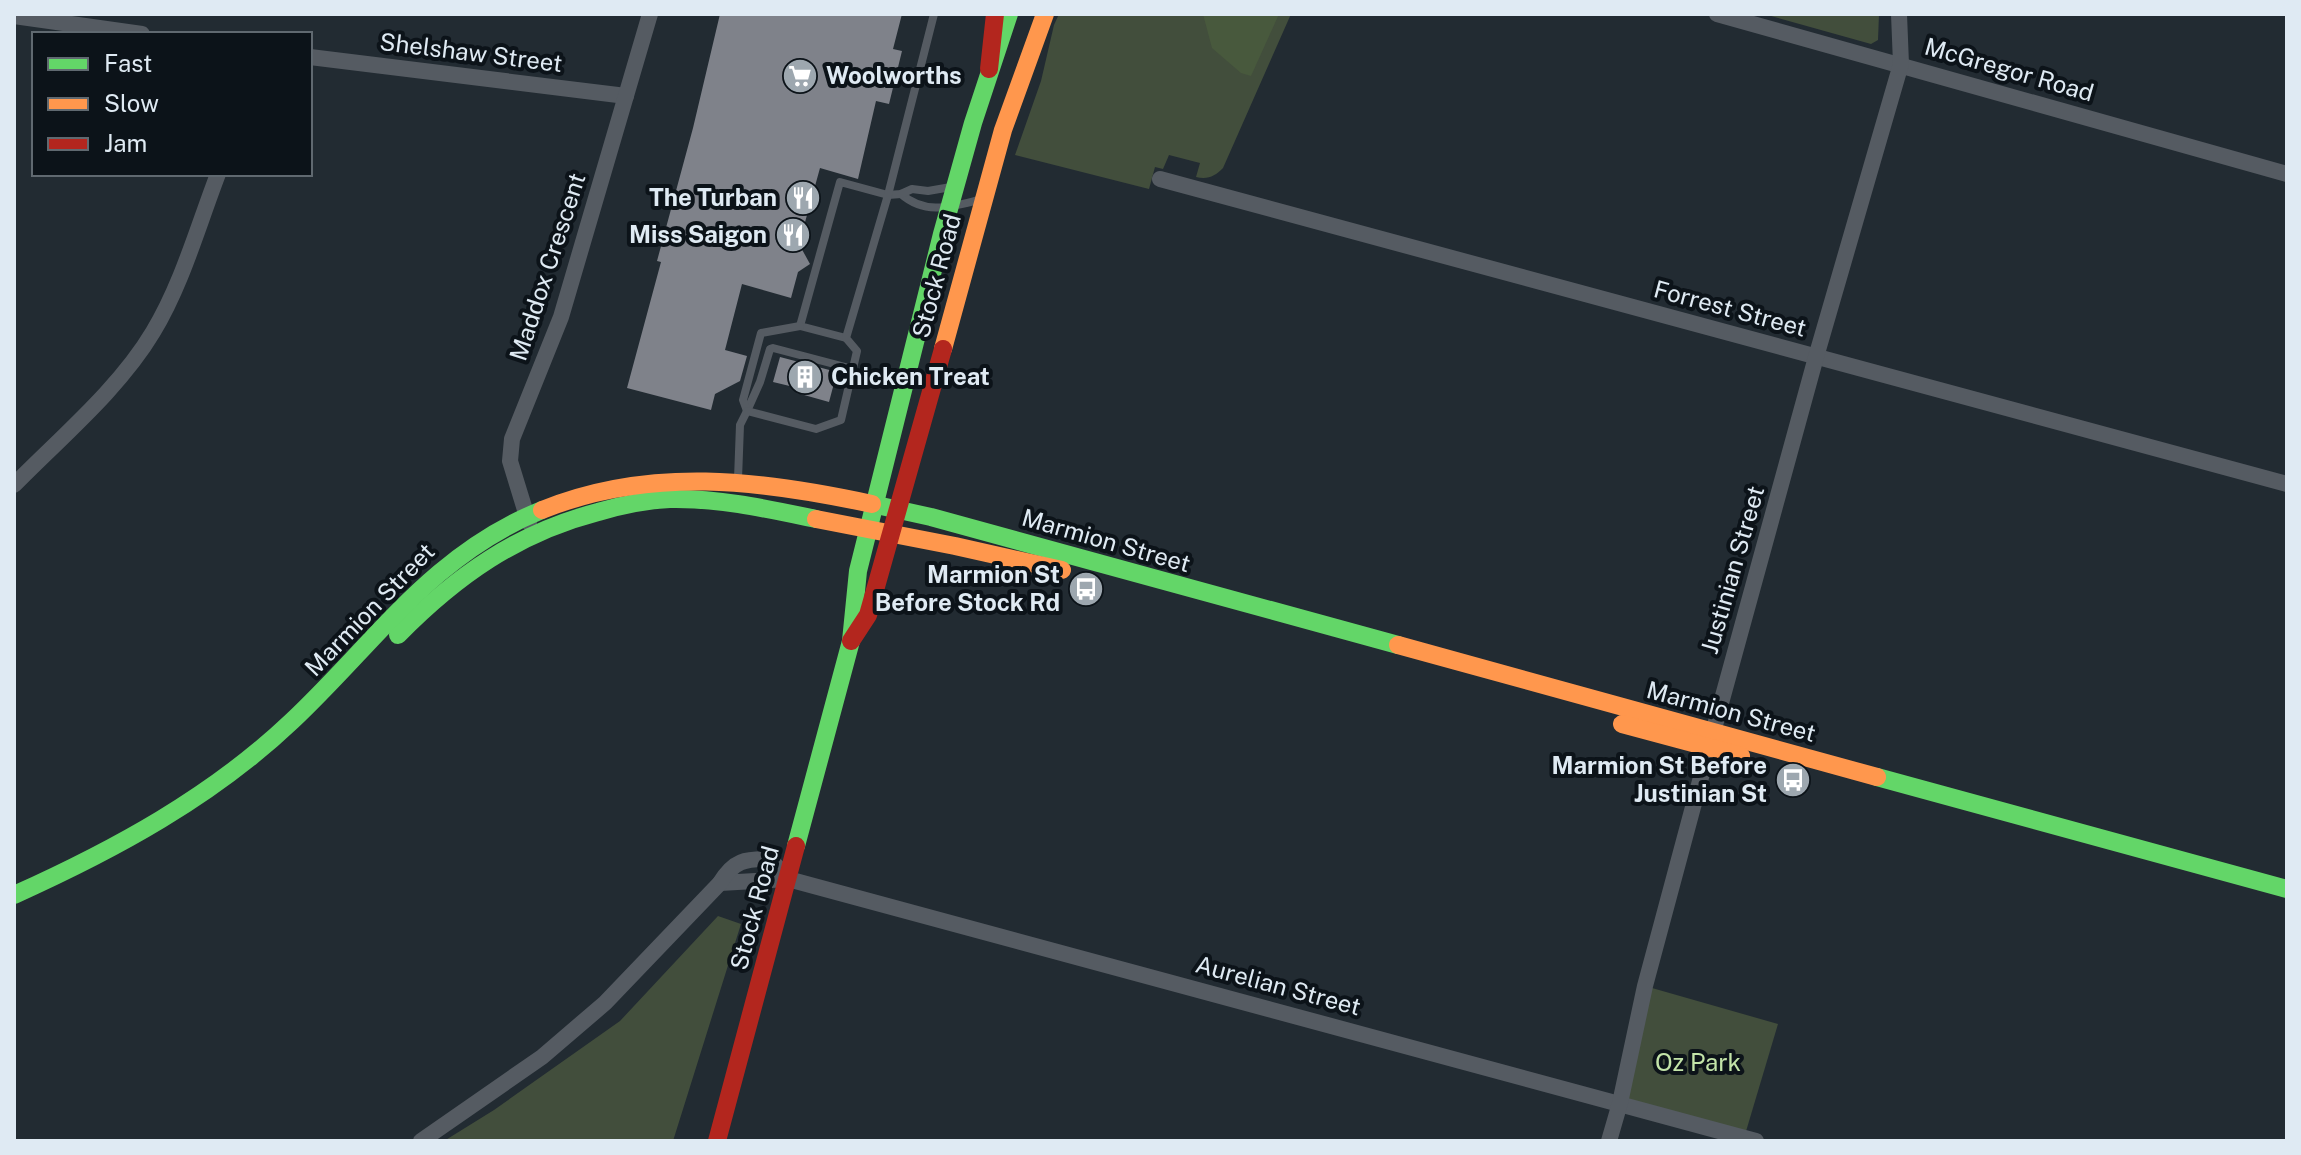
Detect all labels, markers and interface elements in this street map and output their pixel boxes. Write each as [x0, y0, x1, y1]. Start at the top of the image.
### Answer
street label: Shelshaw Street [378, 27, 564, 77]
legend [32, 32, 312, 176]
street label: McGregor Road [1921, 32, 2097, 107]
text: Fast [104, 49, 152, 77]
supermarket icon: Woolworths [781, 57, 819, 95]
place label: Woolworths [826, 61, 962, 89]
text: Slow [104, 89, 159, 117]
text: Jam [104, 129, 147, 157]
street label: Maddox Crescent [503, 169, 591, 364]
restaurant icon: The Turban [784, 179, 822, 217]
place label: The Turban [649, 183, 777, 211]
street label: Stock Road [906, 211, 966, 341]
restaurant icon: Miss Saigon [774, 216, 812, 254]
place label: Miss Saigon [629, 220, 767, 248]
street label: Forrest Street [1651, 274, 1810, 342]
building icon: Chicken Treat [786, 358, 824, 396]
place label: Chicken Treat [831, 362, 990, 390]
street label: Justinian Street [1695, 483, 1769, 657]
street label: Marmion Street [1019, 503, 1194, 577]
street label: Marmion Street [299, 537, 440, 682]
place label: Marmion St Before Stock Rd [875, 560, 1060, 616]
bus stop icon: Marmion St Before Stock Rd [1067, 570, 1105, 608]
street label: Marmion Street [1644, 675, 1819, 747]
place label: Marmion St Before Justinian St [1551, 751, 1767, 807]
bus stop icon: Marmion St Before Justinian St [1774, 761, 1812, 799]
street label: Stock Road [724, 843, 784, 973]
street label: Aurelian Street [1193, 950, 1364, 1021]
park label: Oz Park [1655, 1048, 1741, 1076]

